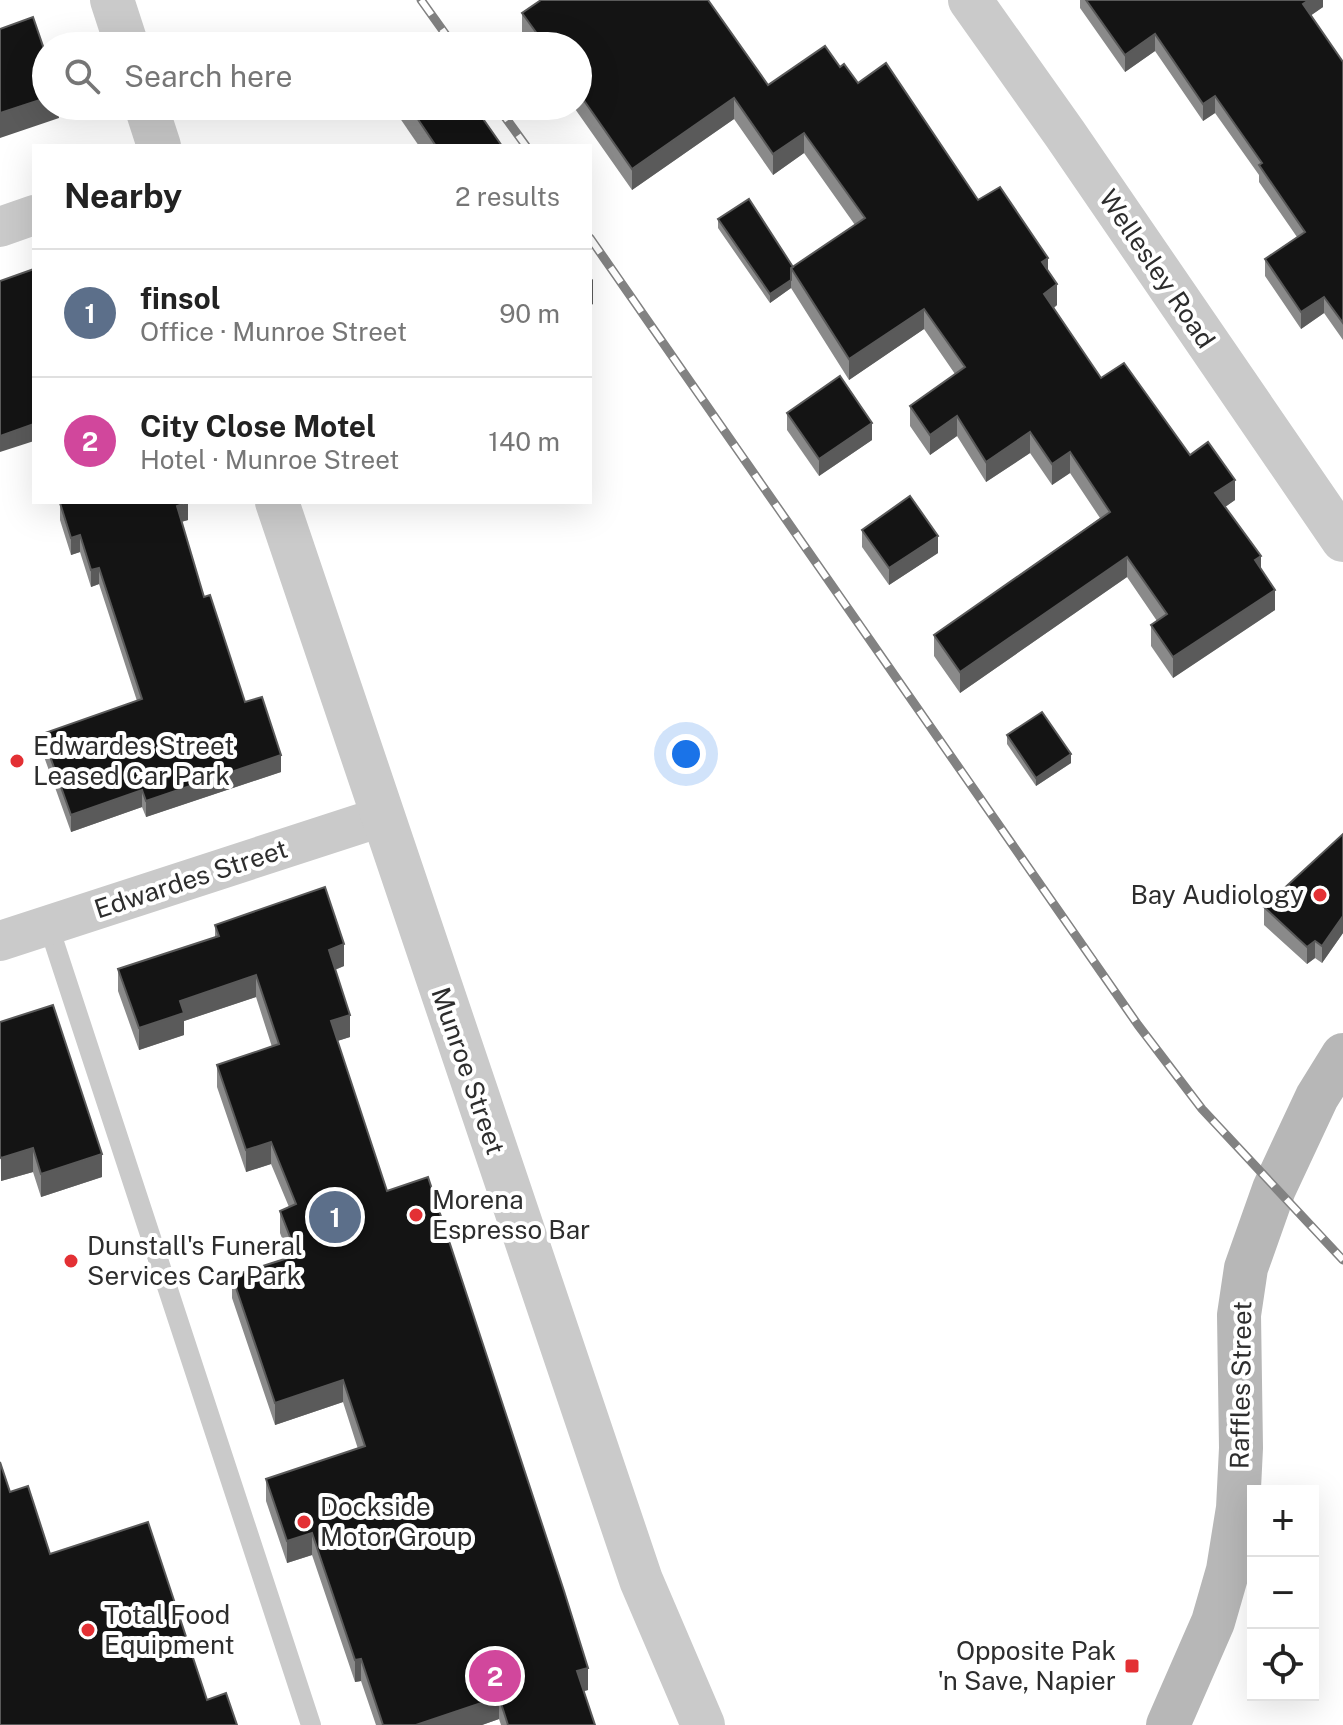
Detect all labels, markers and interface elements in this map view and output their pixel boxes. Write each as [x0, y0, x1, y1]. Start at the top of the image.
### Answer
search box [32, 32, 592, 120]
icon: search [60, 54, 104, 98]
text: Search here [124, 58, 292, 94]
text: Nearby [64, 176, 182, 216]
text: 2 results [455, 181, 560, 212]
street label: Wellesley Road [1093, 184, 1222, 354]
text: finsol [140, 280, 221, 316]
text: 1 [84, 298, 96, 329]
text: 90 m [499, 298, 560, 329]
text: Office · Munroe Street [140, 316, 407, 347]
text: City Close Motel [140, 408, 376, 444]
text: 2 [82, 426, 98, 457]
text: 140 m [488, 426, 560, 457]
text: Hotel · Munroe Street [140, 444, 399, 475]
place label: Edwardes Street Leased Car Park [33, 730, 234, 791]
your location [666, 734, 706, 774]
marker: Edwardes Street Leased Car Park [8, 752, 26, 770]
street label: Edwardes Street [90, 833, 291, 924]
place label: Bay Audiology [1130, 879, 1304, 910]
marker: Bay Audiology [1311, 886, 1329, 904]
street label: Munroe Street [425, 983, 512, 1159]
place label: Morena Espresso Bar [432, 1184, 590, 1245]
pin: 1 [309, 1187, 361, 1247]
marker: Morena Espresso Bar [407, 1206, 425, 1224]
place label: Dunstall's Funeral Services Car Park [87, 1230, 303, 1291]
marker: Dunstall's Funeral Services Car Park [62, 1252, 80, 1270]
street label: Raffles Street [1224, 1301, 1257, 1469]
map controls [1247, 1485, 1319, 1701]
button: + [1247, 1485, 1319, 1557]
place label: Dockside Motor Group [320, 1491, 472, 1552]
marker: Dockside Motor Group [295, 1513, 313, 1531]
button: − [1247, 1557, 1319, 1629]
place label: Total Food Equipment [104, 1599, 235, 1660]
marker: Total Food Equipment [79, 1621, 97, 1639]
button: locate [1247, 1629, 1319, 1701]
place label: Opposite Pak 'n Save, Napier [937, 1635, 1116, 1696]
pin: 2 [469, 1646, 521, 1706]
marker: Opposite Pak 'n Save, Napier [1123, 1657, 1141, 1675]

